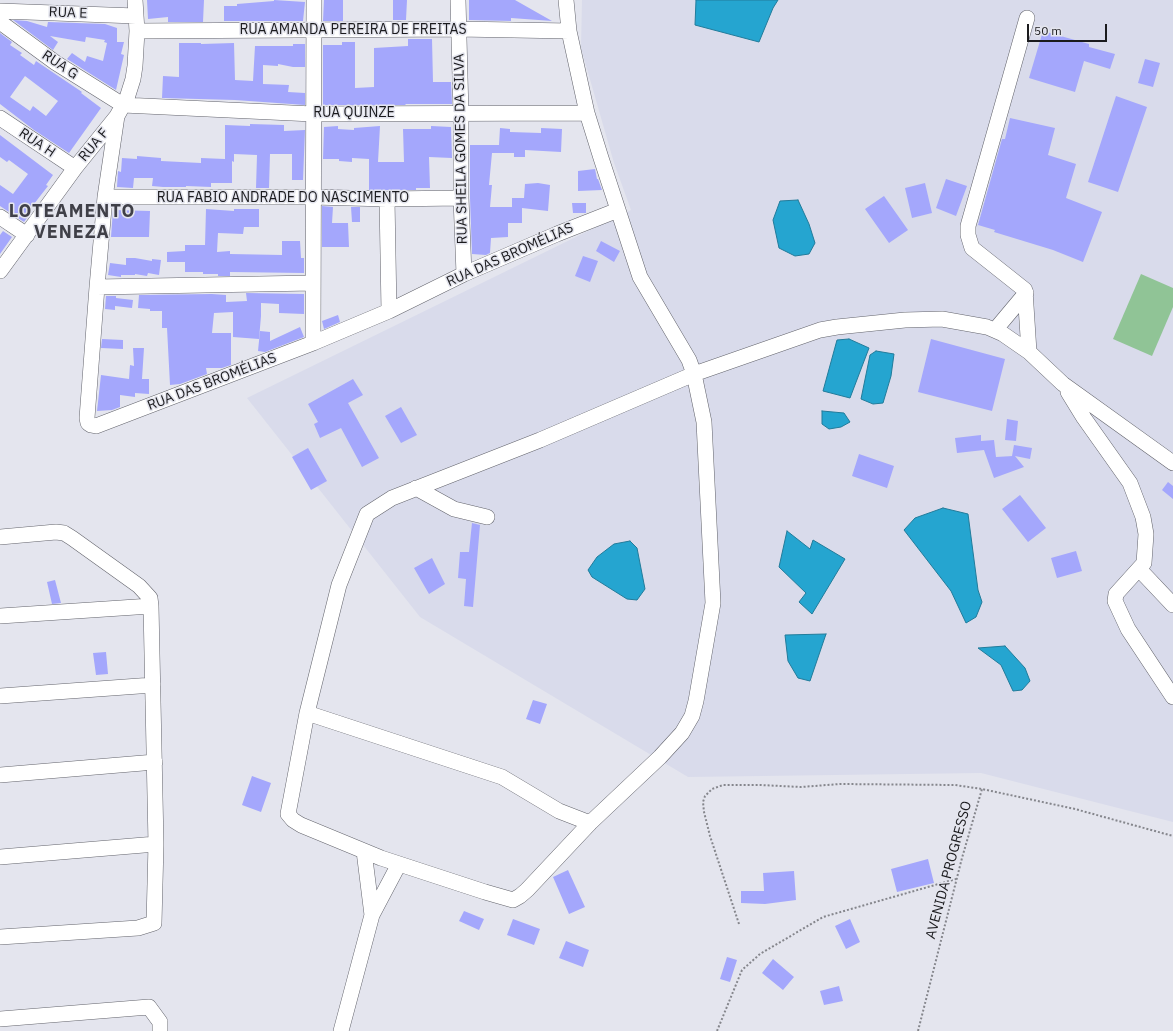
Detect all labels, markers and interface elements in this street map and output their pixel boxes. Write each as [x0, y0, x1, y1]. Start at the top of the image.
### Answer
street label: RUA E [48, 4, 88, 22]
scale bar [1029, 16, 1109, 42]
street label: RUA AMANDA PEREIRA DE FREITAS [239, 22, 467, 38]
text: 50 m [1034, 23, 1062, 38]
street label: RUA G [39, 47, 81, 83]
street label: RUA SHEILA GOMES DA SILVA [451, 54, 471, 244]
street label: RUA QUINZE [313, 105, 395, 121]
street label: RUA H [16, 125, 58, 161]
street label: RUA F [75, 125, 113, 165]
street label: RUA FABIO ANDRADE DO NASCIMENTO [157, 190, 409, 206]
district label: LOTEAMENTO VENEZA [9, 201, 135, 244]
street label: RUA DAS BROMÉLIAS [444, 219, 576, 291]
street label: RUA DAS BROMÉLIAS [145, 350, 279, 414]
street label: AVENIDA PROGRESSO [922, 799, 976, 941]

